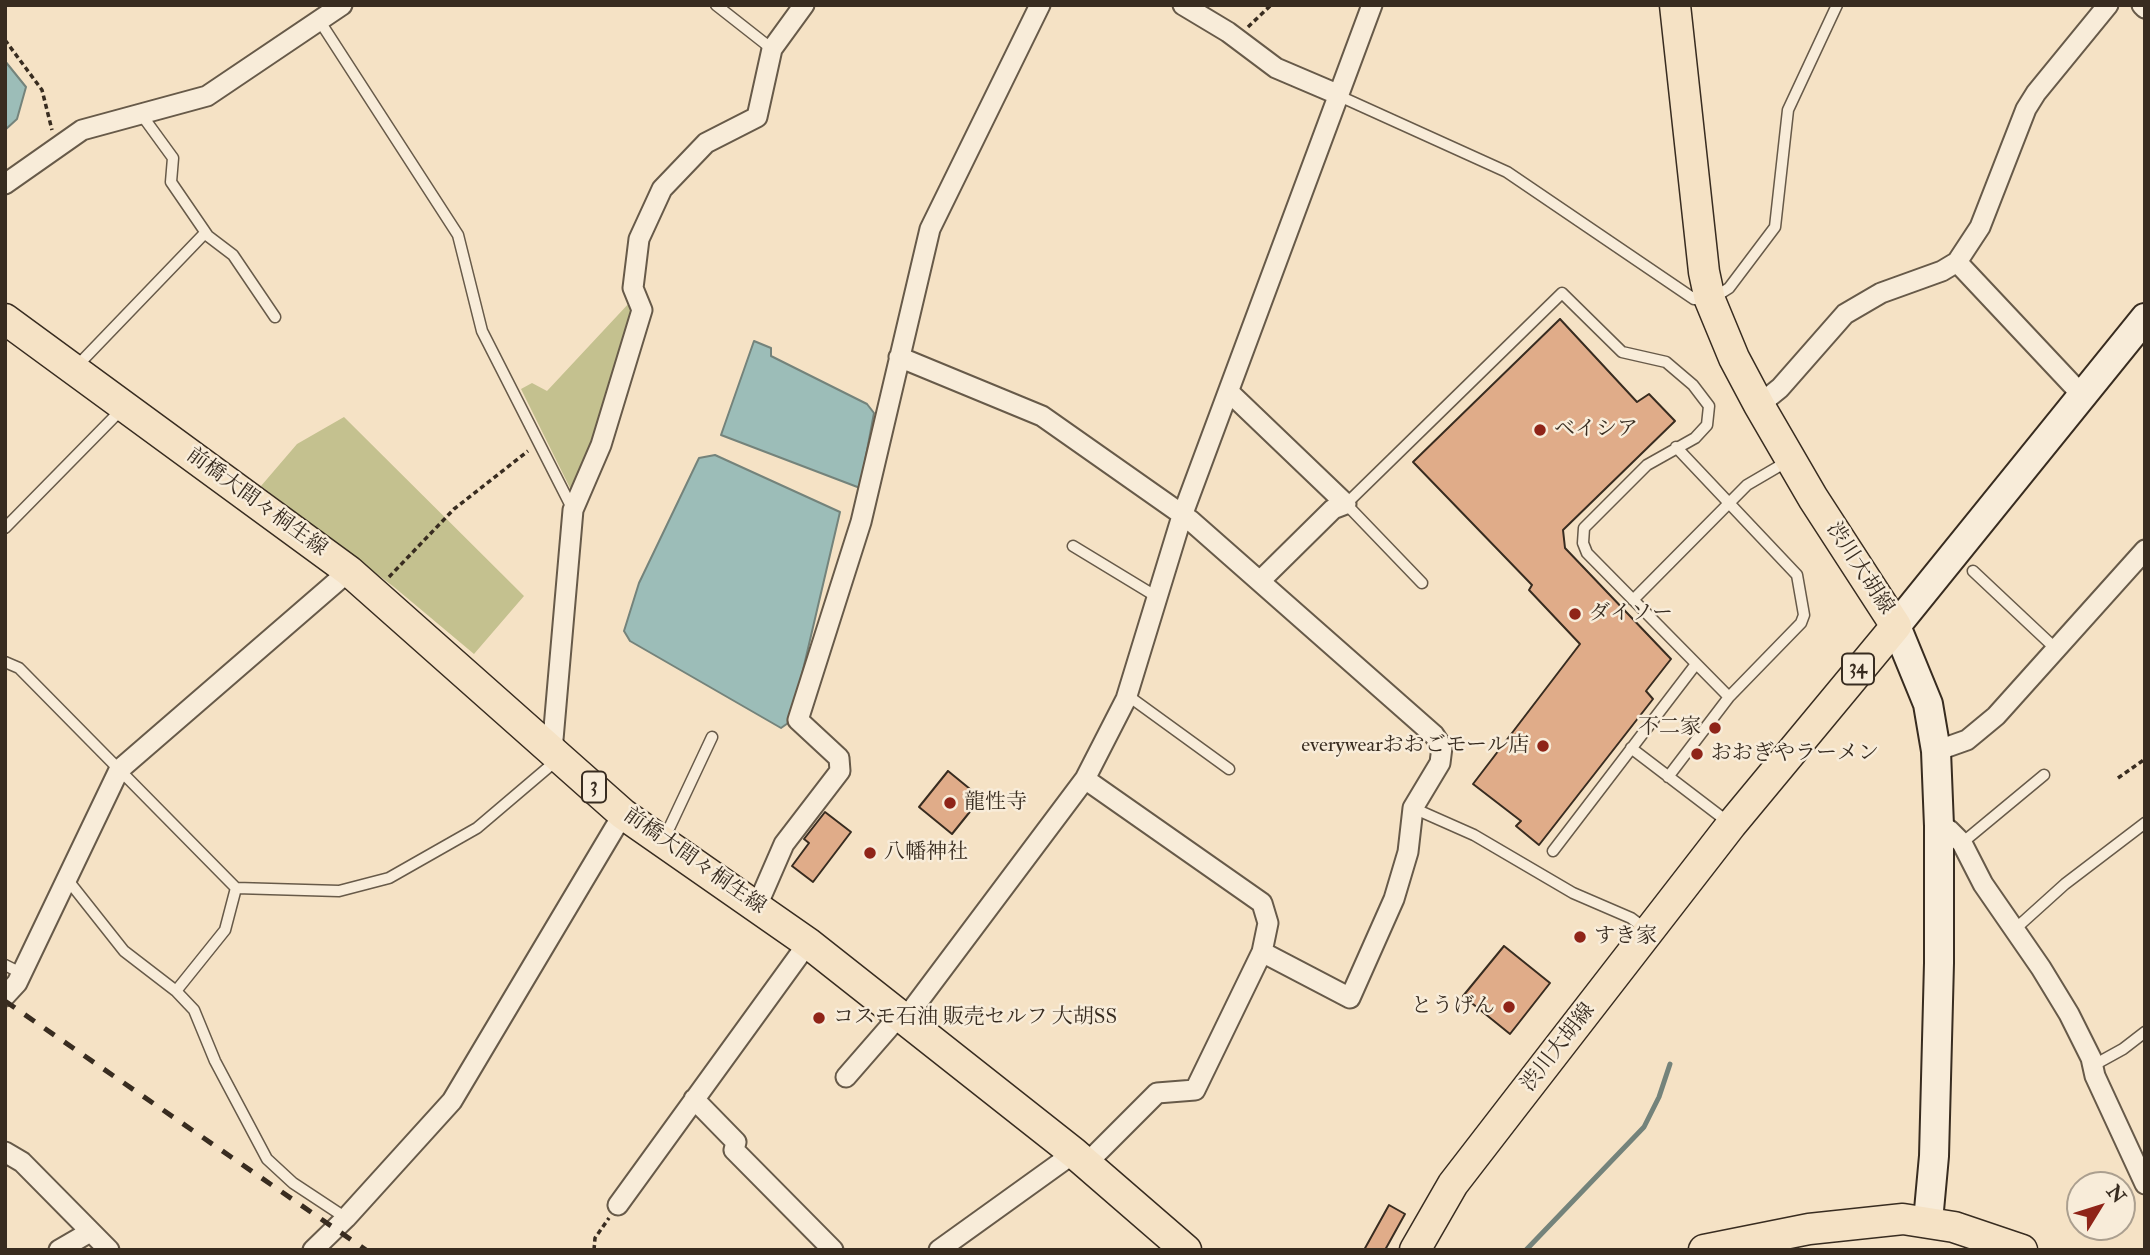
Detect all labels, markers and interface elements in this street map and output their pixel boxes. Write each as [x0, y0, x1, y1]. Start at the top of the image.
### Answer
place label: ベイシア [1554, 417, 1638, 443]
marker: ベイシア [1532, 422, 1548, 438]
street label: 前橋大間々桐生線 [181, 443, 331, 563]
street label: 渋川大胡線 [1820, 518, 1898, 620]
place label: ダイソー [1589, 601, 1673, 627]
marker: ダイソー [1567, 606, 1583, 622]
road number: 34 [1842, 654, 1874, 684]
place label: 不二家 [1638, 715, 1701, 741]
marker: 不二家 [1707, 720, 1723, 736]
place label: everywearおおごモール店 [1301, 733, 1529, 759]
marker: everywearおおごモール店 [1535, 738, 1551, 754]
place label: おおぎやラーメン [1711, 741, 1879, 767]
marker: おおぎやラーメン [1689, 746, 1705, 762]
road number: 3 [582, 772, 606, 802]
place label: 龍性寺 [964, 790, 1027, 816]
marker: 龍性寺 [942, 795, 958, 811]
street label: 前橋大間々桐生線 [618, 803, 770, 921]
place label: 八幡神社 [884, 840, 968, 866]
marker: 八幡神社 [862, 845, 878, 861]
place label: すき家 [1594, 924, 1657, 950]
marker: すき家 [1572, 929, 1588, 945]
place label: とうげん [1411, 994, 1495, 1020]
marker: とうげん [1501, 999, 1517, 1015]
street label: 渋川大胡線 [1517, 999, 1601, 1097]
place label: コスモ石油 販売セルフ 大胡SS [833, 1005, 1117, 1031]
marker: コスモ石油 販売セルフ 大胡SS [811, 1010, 827, 1026]
north arrow [2066, 1171, 2136, 1241]
text: N [2101, 1180, 2131, 1208]

